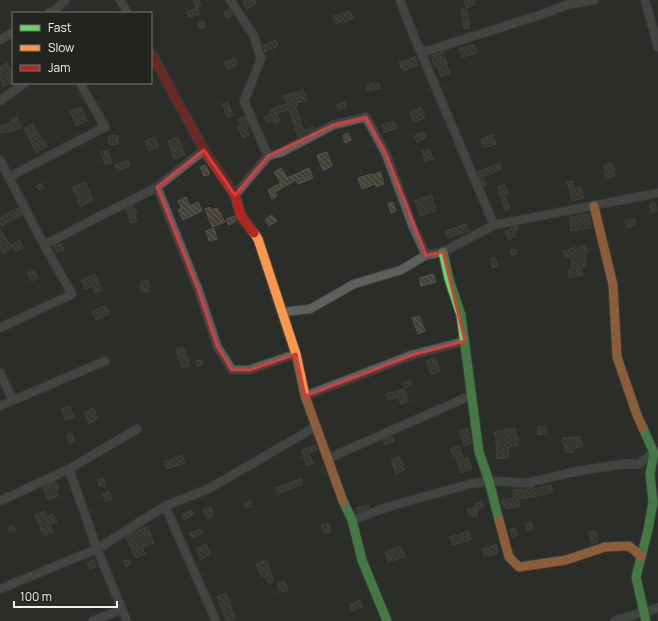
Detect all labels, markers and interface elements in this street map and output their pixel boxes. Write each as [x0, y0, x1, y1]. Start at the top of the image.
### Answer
legend [12, 12, 152, 84]
text: Fast [48, 19, 72, 36]
text: Slow [48, 39, 74, 56]
text: Jam [48, 59, 70, 76]
scale bar [14, 583, 117, 609]
text: 100 m [20, 588, 52, 605]

